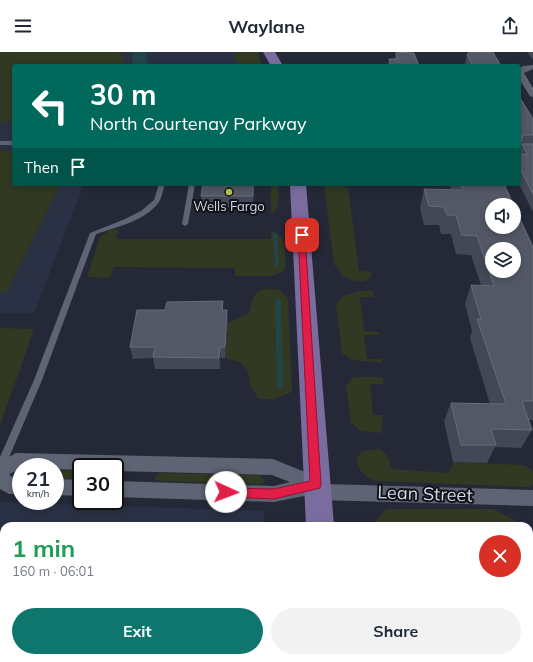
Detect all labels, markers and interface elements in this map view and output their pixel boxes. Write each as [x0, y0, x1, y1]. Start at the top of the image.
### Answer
icon: menu [12, 15, 34, 37]
text: Waylane [228, 15, 305, 38]
icon: share [499, 15, 521, 37]
text: 30 m [90, 77, 156, 112]
icon: left [24, 80, 76, 132]
text: North Courtenay Parkway [90, 112, 306, 135]
icon: arrive [67, 156, 89, 178]
text: Then [24, 158, 59, 177]
marker: Wells Fargo [224, 187, 234, 197]
place label: Wells Fargo [193, 198, 265, 214]
map controls [485, 198, 521, 278]
button: sound [485, 198, 521, 234]
pin [285, 218, 319, 252]
icon: arrive [291, 224, 313, 246]
button: layers [485, 242, 521, 278]
speed limit sign: 30 [72, 458, 124, 510]
text: 21 [26, 466, 50, 491]
position arrow [205, 471, 247, 513]
street label: Lean Street [377, 480, 473, 507]
text: km/h [27, 487, 49, 500]
text: 1 min [12, 533, 75, 563]
button: close [479, 535, 521, 577]
text: 160 m · 06:01 [12, 563, 94, 579]
button: Exit [12, 608, 263, 654]
button: Share [271, 608, 521, 654]

